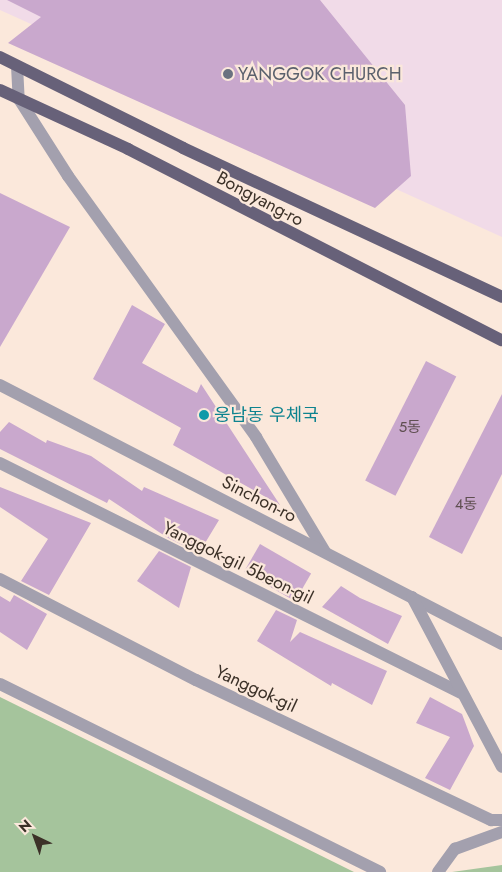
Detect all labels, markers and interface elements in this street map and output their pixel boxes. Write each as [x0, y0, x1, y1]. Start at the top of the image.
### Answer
place label: YANGGOK CHURCH [238, 63, 402, 85]
marker: YANGGOK CHURCH [222, 68, 234, 80]
street label: Bongyang-ro [213, 167, 307, 231]
place label: 웅남동 우체국 [214, 404, 319, 426]
marker: 웅남동 우체국 [198, 409, 210, 421]
house number: 5동 [399, 419, 421, 437]
street label: Sinchon-ro [218, 471, 300, 527]
house number: 4동 [455, 496, 477, 514]
street label: Yanggok-gil 5beon-gil [159, 517, 317, 609]
street label: Yanggok-gil [212, 661, 300, 717]
north arrow [10, 812, 60, 862]
text: N [14, 815, 36, 837]

